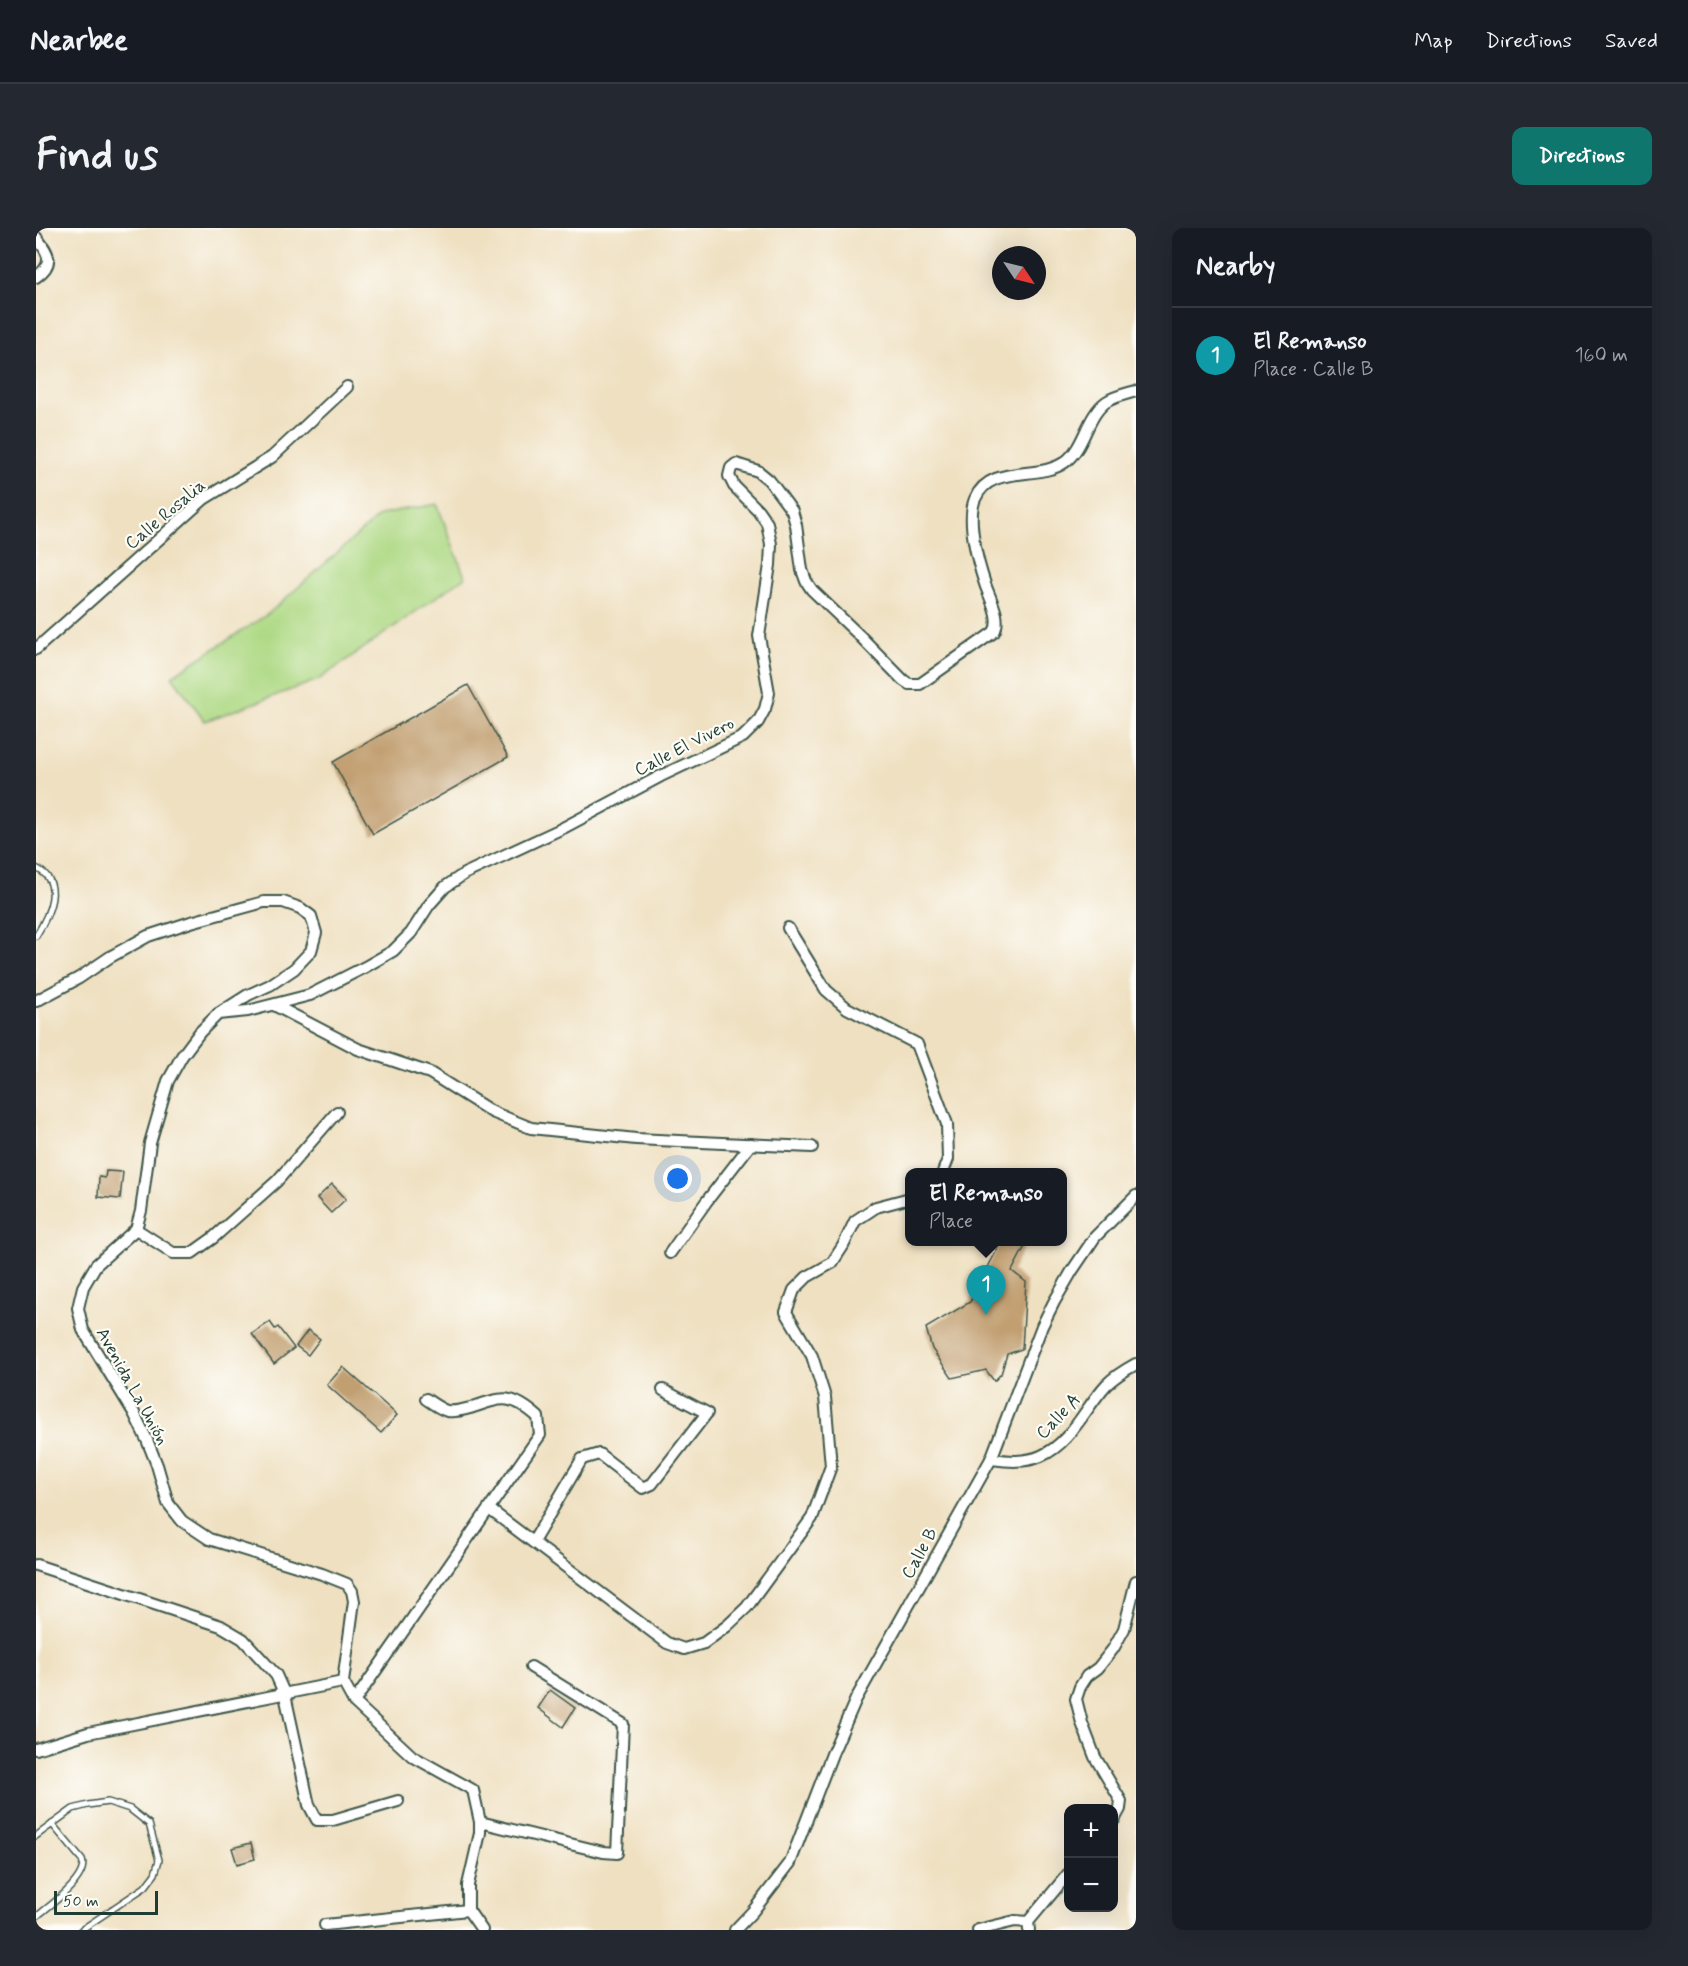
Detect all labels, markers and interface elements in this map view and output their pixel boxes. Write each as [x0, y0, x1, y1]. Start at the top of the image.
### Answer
text: Nearbee [30, 23, 128, 60]
text: Map [1414, 27, 1453, 55]
text: Directions [1486, 27, 1572, 55]
text: Saved [1605, 27, 1658, 55]
button: Directions [1512, 127, 1652, 185]
text: Find us [36, 129, 158, 184]
north arrow [992, 246, 1046, 300]
text: Nearby [1196, 250, 1275, 284]
text: El Remanso [1253, 328, 1367, 356]
text: 1 [1211, 342, 1220, 369]
text: 160 m [1575, 342, 1628, 369]
text: Place · Calle B [1253, 356, 1373, 383]
street label: Calle Rosalia [120, 474, 211, 555]
street label: Calle El Vivero [631, 711, 738, 782]
your location [663, 1164, 692, 1193]
popup [905, 1168, 1067, 1246]
text: El Remanso [929, 1180, 1043, 1208]
text: Place [929, 1208, 973, 1235]
pin: 1 [966, 1266, 1006, 1315]
street label: Avenida La Unión [90, 1323, 174, 1450]
street label: Calle A [1031, 1388, 1087, 1445]
street label: Calle B [896, 1524, 944, 1583]
map controls [1064, 1804, 1118, 1912]
button: + [1064, 1804, 1118, 1858]
button: − [1064, 1858, 1118, 1912]
scale bar [54, 1888, 158, 1916]
text: 50 m [63, 1891, 99, 1912]

